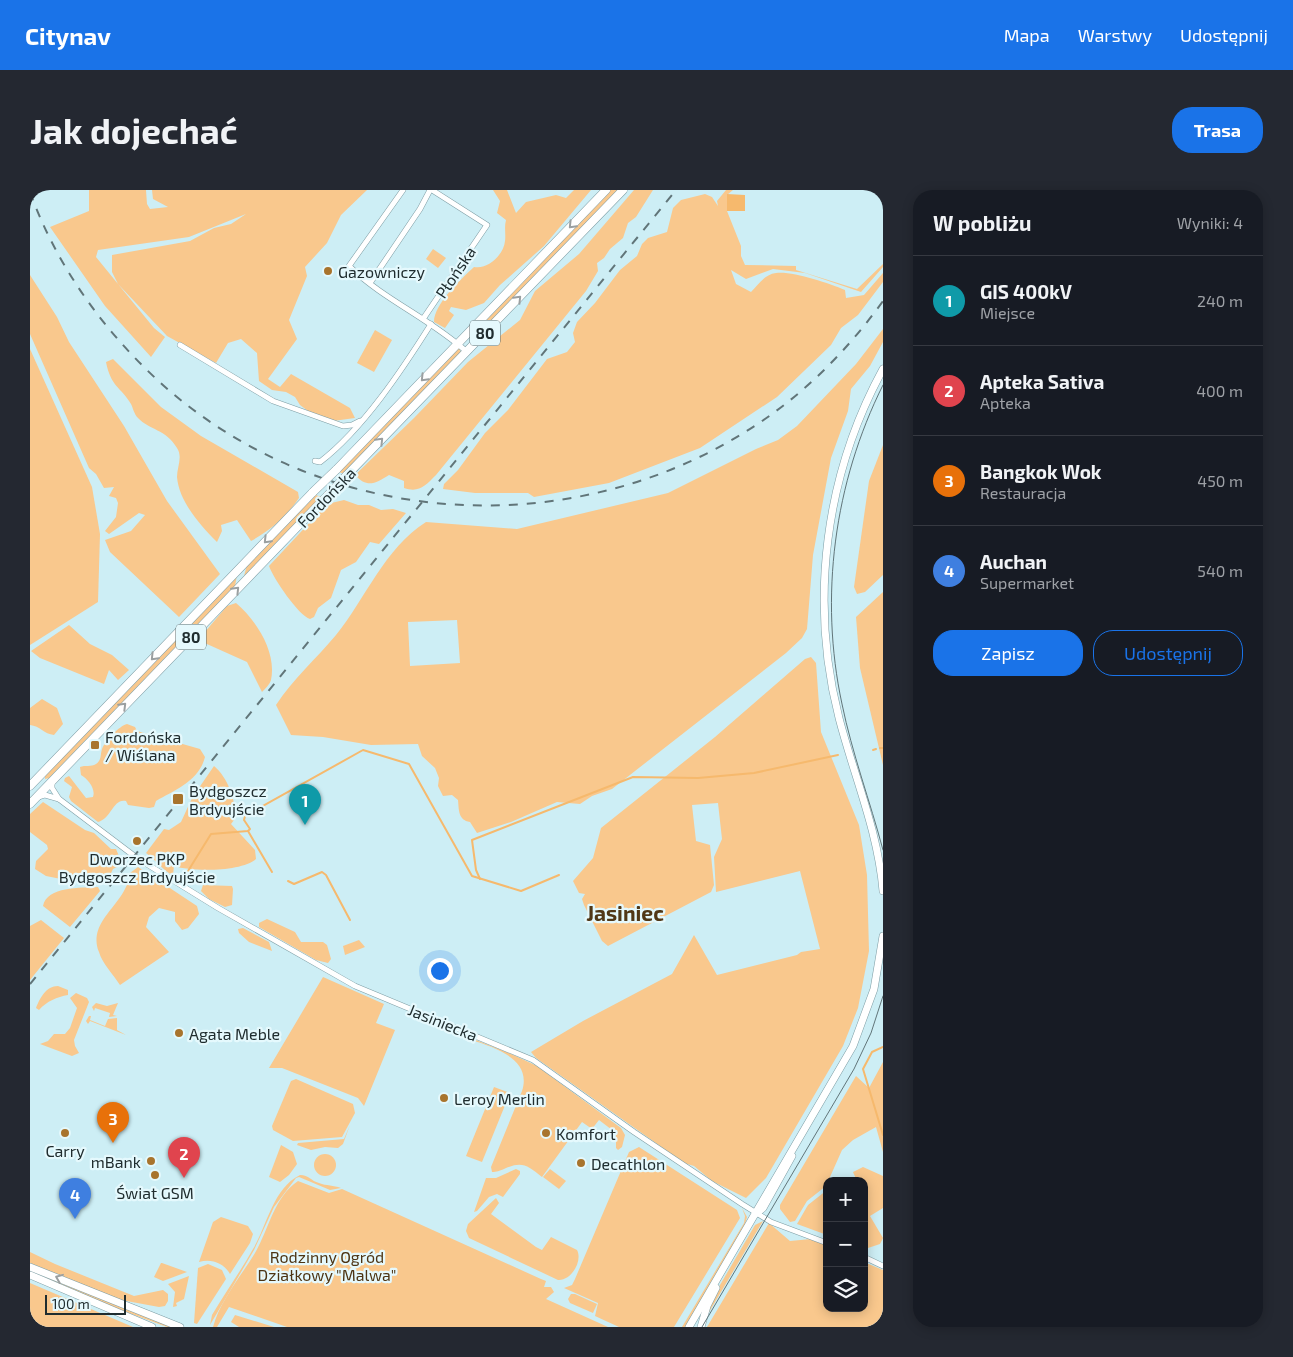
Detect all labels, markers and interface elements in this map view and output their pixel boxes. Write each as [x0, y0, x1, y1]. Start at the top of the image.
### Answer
text: Citynav [25, 21, 111, 50]
text: Mapa [1004, 24, 1050, 46]
text: Warstwy [1078, 24, 1152, 46]
text: Udostępnij [1180, 24, 1268, 46]
button: Trasa [1172, 107, 1263, 153]
text: Jak dojechać [30, 109, 238, 151]
text: W pobliżu [933, 210, 1032, 235]
text: Wyniki: 4 [1177, 213, 1243, 232]
one-way arrow [569, 219, 578, 228]
street label: Płońska [431, 243, 479, 301]
place label: Gazowniczy [338, 262, 425, 281]
marker: Gazowniczy [322, 265, 334, 277]
text: GIS 400kV [980, 280, 1072, 303]
text: 1 [946, 291, 952, 310]
text: 240 m [1197, 291, 1243, 310]
one-way arrow [512, 296, 521, 305]
text: Miejsce [980, 303, 1035, 322]
road number: 80 [470, 320, 500, 346]
text: Apteka Sativa [980, 370, 1104, 393]
one-way arrow [421, 373, 430, 382]
text: 2 [944, 381, 954, 400]
text: 400 m [1196, 381, 1243, 400]
text: Apteka [980, 393, 1031, 412]
one-way arrow [374, 438, 383, 447]
text: Bangkok Wok [980, 460, 1102, 483]
street label: Fordońska [293, 463, 359, 531]
text: 3 [944, 471, 954, 490]
text: 450 m [1197, 471, 1243, 490]
text: Restauracja [980, 483, 1066, 502]
one-way arrow [264, 535, 273, 544]
text: Auchan [980, 550, 1047, 573]
text: 4 [944, 561, 954, 580]
text: 540 m [1197, 561, 1243, 580]
text: Supermarket [980, 573, 1074, 592]
one-way arrow [230, 586, 239, 595]
road number: 80 [176, 624, 206, 650]
button: Zapisz [933, 630, 1083, 676]
button: Udostępnij [1093, 630, 1243, 676]
one-way arrow [151, 651, 160, 660]
one-way arrow [117, 703, 126, 712]
place label: Fordońska / Wiślana [105, 727, 181, 764]
marker: Fordońska / Wiślana [89, 739, 101, 751]
place label: Bydgoszcz Brdyujście [189, 781, 267, 819]
pin: 1 [289, 784, 321, 825]
marker: Bydgoszcz Brdyujście [171, 792, 185, 806]
marker: Dworzec PKP Bydgoszcz Brdyujście [131, 835, 143, 847]
place label: Dworzec PKP Bydgoszcz Brdyujście [59, 849, 215, 887]
district label: Jasiniec [586, 900, 664, 925]
your location [427, 958, 453, 984]
street label: Jasiniecka [406, 1000, 480, 1044]
place label: Agata Meble [189, 1024, 280, 1043]
marker: Agata Meble [173, 1027, 185, 1039]
place label: Leroy Merlin [454, 1089, 545, 1108]
marker: Leroy Merlin [438, 1092, 450, 1104]
pin: 3 [97, 1102, 129, 1143]
place label: Komfort [556, 1124, 616, 1143]
marker: Carry [59, 1127, 71, 1139]
marker: Komfort [540, 1127, 552, 1139]
pin: 2 [168, 1137, 200, 1178]
place label: Carry [45, 1141, 85, 1160]
place label: mBank [91, 1152, 141, 1171]
place label: Decathlon [591, 1154, 665, 1173]
marker: mBank [145, 1155, 157, 1167]
marker: Decathlon [575, 1157, 587, 1169]
marker: Świat GSM [149, 1169, 161, 1181]
map controls [823, 1177, 868, 1312]
button: + [823, 1177, 868, 1222]
pin: 4 [59, 1178, 91, 1219]
place label: Świat GSM [116, 1183, 194, 1202]
button: − [823, 1222, 868, 1267]
park label: Rodzinny Ogród Działkowy "Malwa" [258, 1247, 396, 1284]
button: layers [823, 1267, 868, 1312]
one-way arrow [55, 1274, 64, 1285]
scale bar [45, 1292, 126, 1315]
text: 100 m [52, 1295, 90, 1312]

